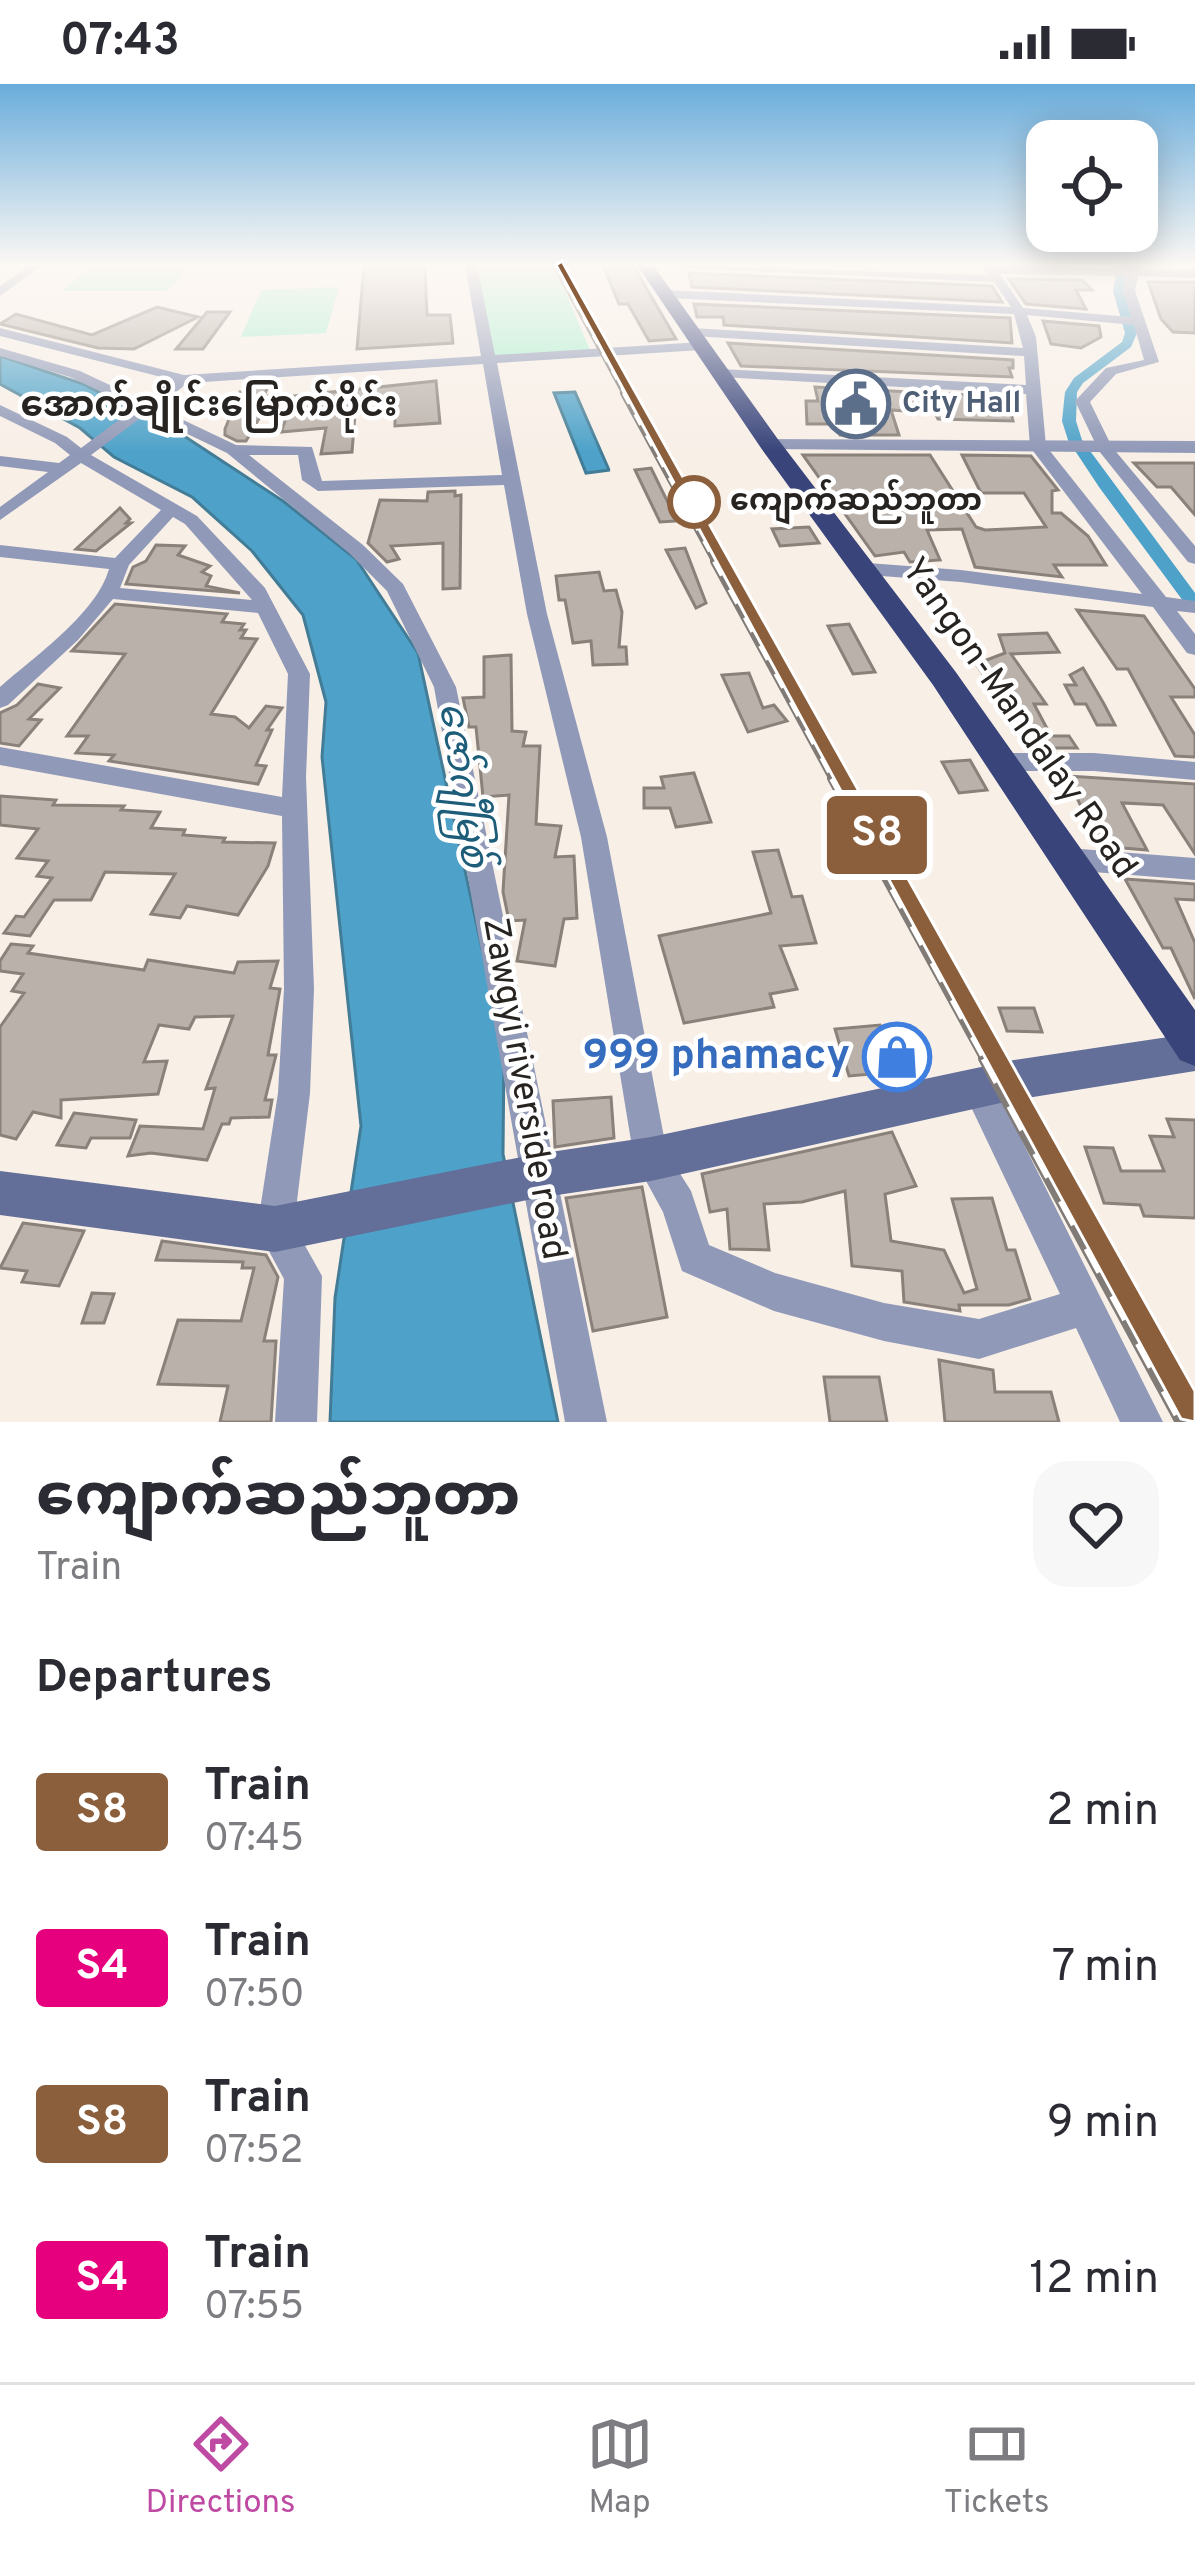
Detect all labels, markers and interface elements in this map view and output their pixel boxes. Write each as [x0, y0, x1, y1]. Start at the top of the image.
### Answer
text: 07:43 [60, 14, 180, 71]
map controls [1026, 120, 1158, 252]
button: locate [1026, 120, 1158, 252]
public building icon: City Hall [821, 369, 891, 439]
district label: အောက်ချိုင်းမြောက်ပိုင်း [20, 379, 398, 434]
place label: City Hall [902, 386, 1021, 423]
marker: ကျောက်ဆည်ဘူတာ [669, 477, 719, 527]
place label: ကျောက်ဆည်ဘူတာ [730, 479, 982, 525]
street label: Yangon-Mandalay Road [890, 550, 1146, 888]
water label: ဇော်ဂျီမြစ် [421, 698, 503, 874]
line badge: S8 [823, 796, 931, 874]
text: S8 [851, 808, 903, 861]
street label: Zawgyi riverside road [470, 914, 576, 1264]
shop icon: 999 phamacy [862, 1022, 932, 1092]
place label: 999 phamacy [583, 1031, 850, 1084]
button: heart [1033, 1461, 1159, 1587]
text: ကျောက်ဆည်ဘူတာ [36, 1464, 520, 1536]
text: Train [36, 1545, 122, 1594]
text: Departures [36, 1651, 272, 1708]
text: Train [204, 1759, 311, 1816]
text: 2 min [1046, 1784, 1159, 1841]
text: S8 [76, 1785, 128, 1838]
text: 07:45 [204, 1816, 304, 1865]
text: Train [204, 1915, 311, 1972]
text: 7 min [1052, 1940, 1159, 1997]
text: S4 [76, 1941, 128, 1994]
text: 07:50 [204, 1972, 305, 2021]
text: Train [204, 2071, 311, 2128]
text: 9 min [1047, 2096, 1159, 2153]
text: S8 [76, 2097, 128, 2150]
text: 07:52 [204, 2128, 303, 2177]
text: Train [204, 2227, 311, 2284]
text: 12 min [1029, 2252, 1159, 2309]
text: S4 [76, 2253, 128, 2306]
text: 07:55 [204, 2284, 304, 2333]
tab: Directions [146, 2411, 295, 2525]
tab: Map [587, 2411, 653, 2525]
tab: Tickets [944, 2411, 1049, 2525]

